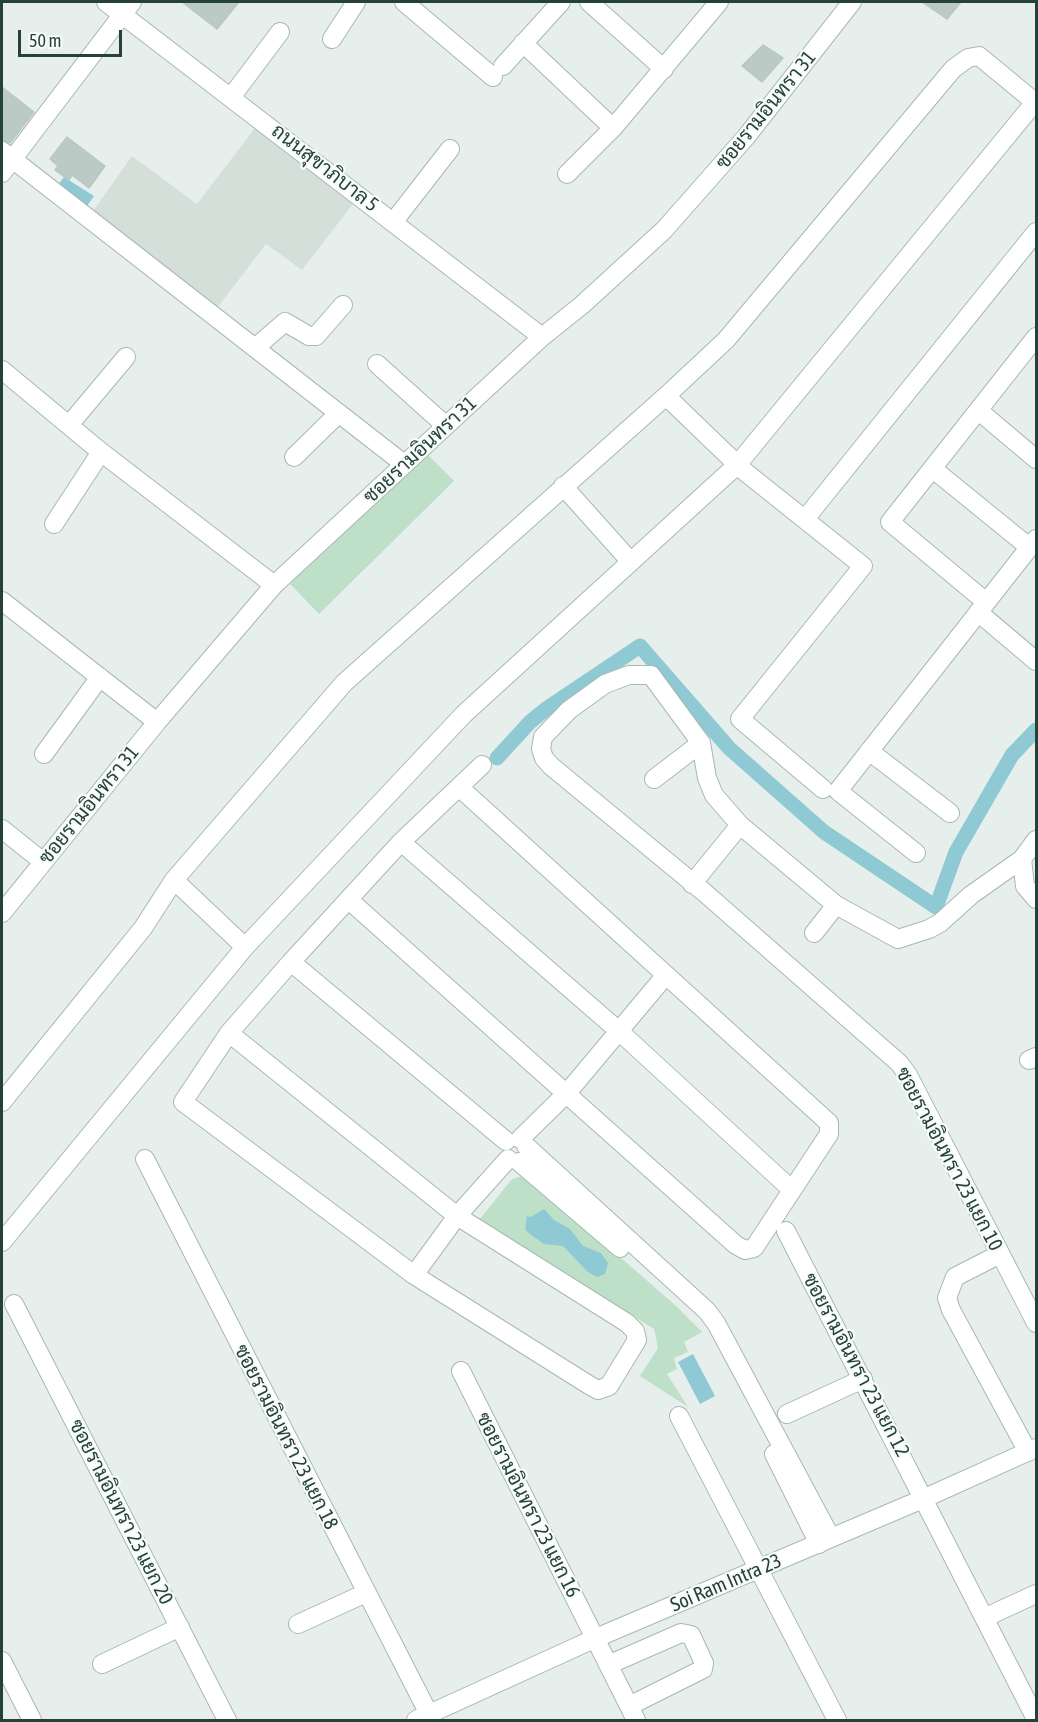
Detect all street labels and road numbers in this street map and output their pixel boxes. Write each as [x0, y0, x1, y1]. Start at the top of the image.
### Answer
street label: ซอยรามอินทรา 31 [711, 46, 821, 174]
street label: ถนนสุขาภิบาล 5 [267, 119, 383, 217]
street label: ซอยรามอินทรา 31 [359, 392, 481, 508]
street label: ซอยรามอินทรา 31 [34, 741, 144, 869]
street label: ซอยรามอินทรา 23 แยก 10 [890, 1063, 1008, 1255]
street label: ซอยรามอินทรา 23 แยก 12 [797, 1269, 915, 1461]
street label: ซอยรามอินทรา 23 แยก 18 [229, 1340, 343, 1534]
street label: ซอยรามอินทรา 23 แยก 16 [471, 1408, 585, 1602]
street label: ซอยรามอินทรา 23 แยก 20 [64, 1415, 178, 1609]
street label: Soi Ram Intra 23 [667, 1549, 785, 1617]

